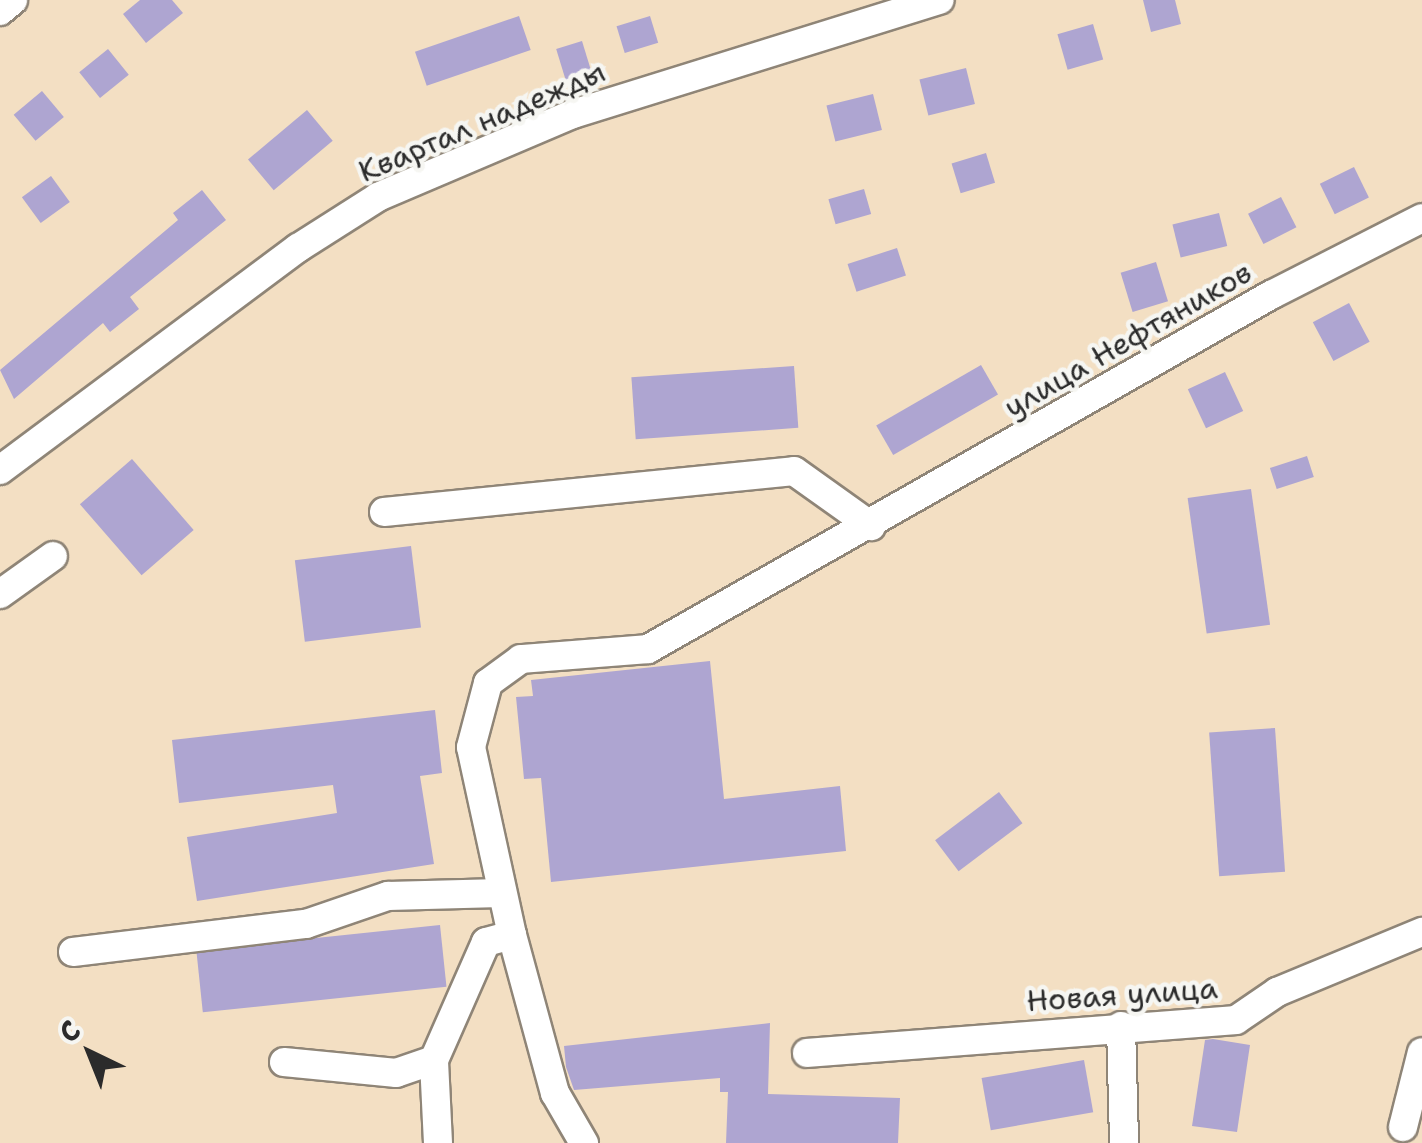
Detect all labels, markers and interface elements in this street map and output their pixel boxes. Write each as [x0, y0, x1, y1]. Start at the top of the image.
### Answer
street label: Квартал надежды [353, 54, 611, 190]
street label: улица Нефтяников [998, 254, 1258, 426]
street label: Новая улица [1025, 970, 1219, 1020]
north arrow [40, 1003, 140, 1103]
text: С [50, 1011, 89, 1051]

